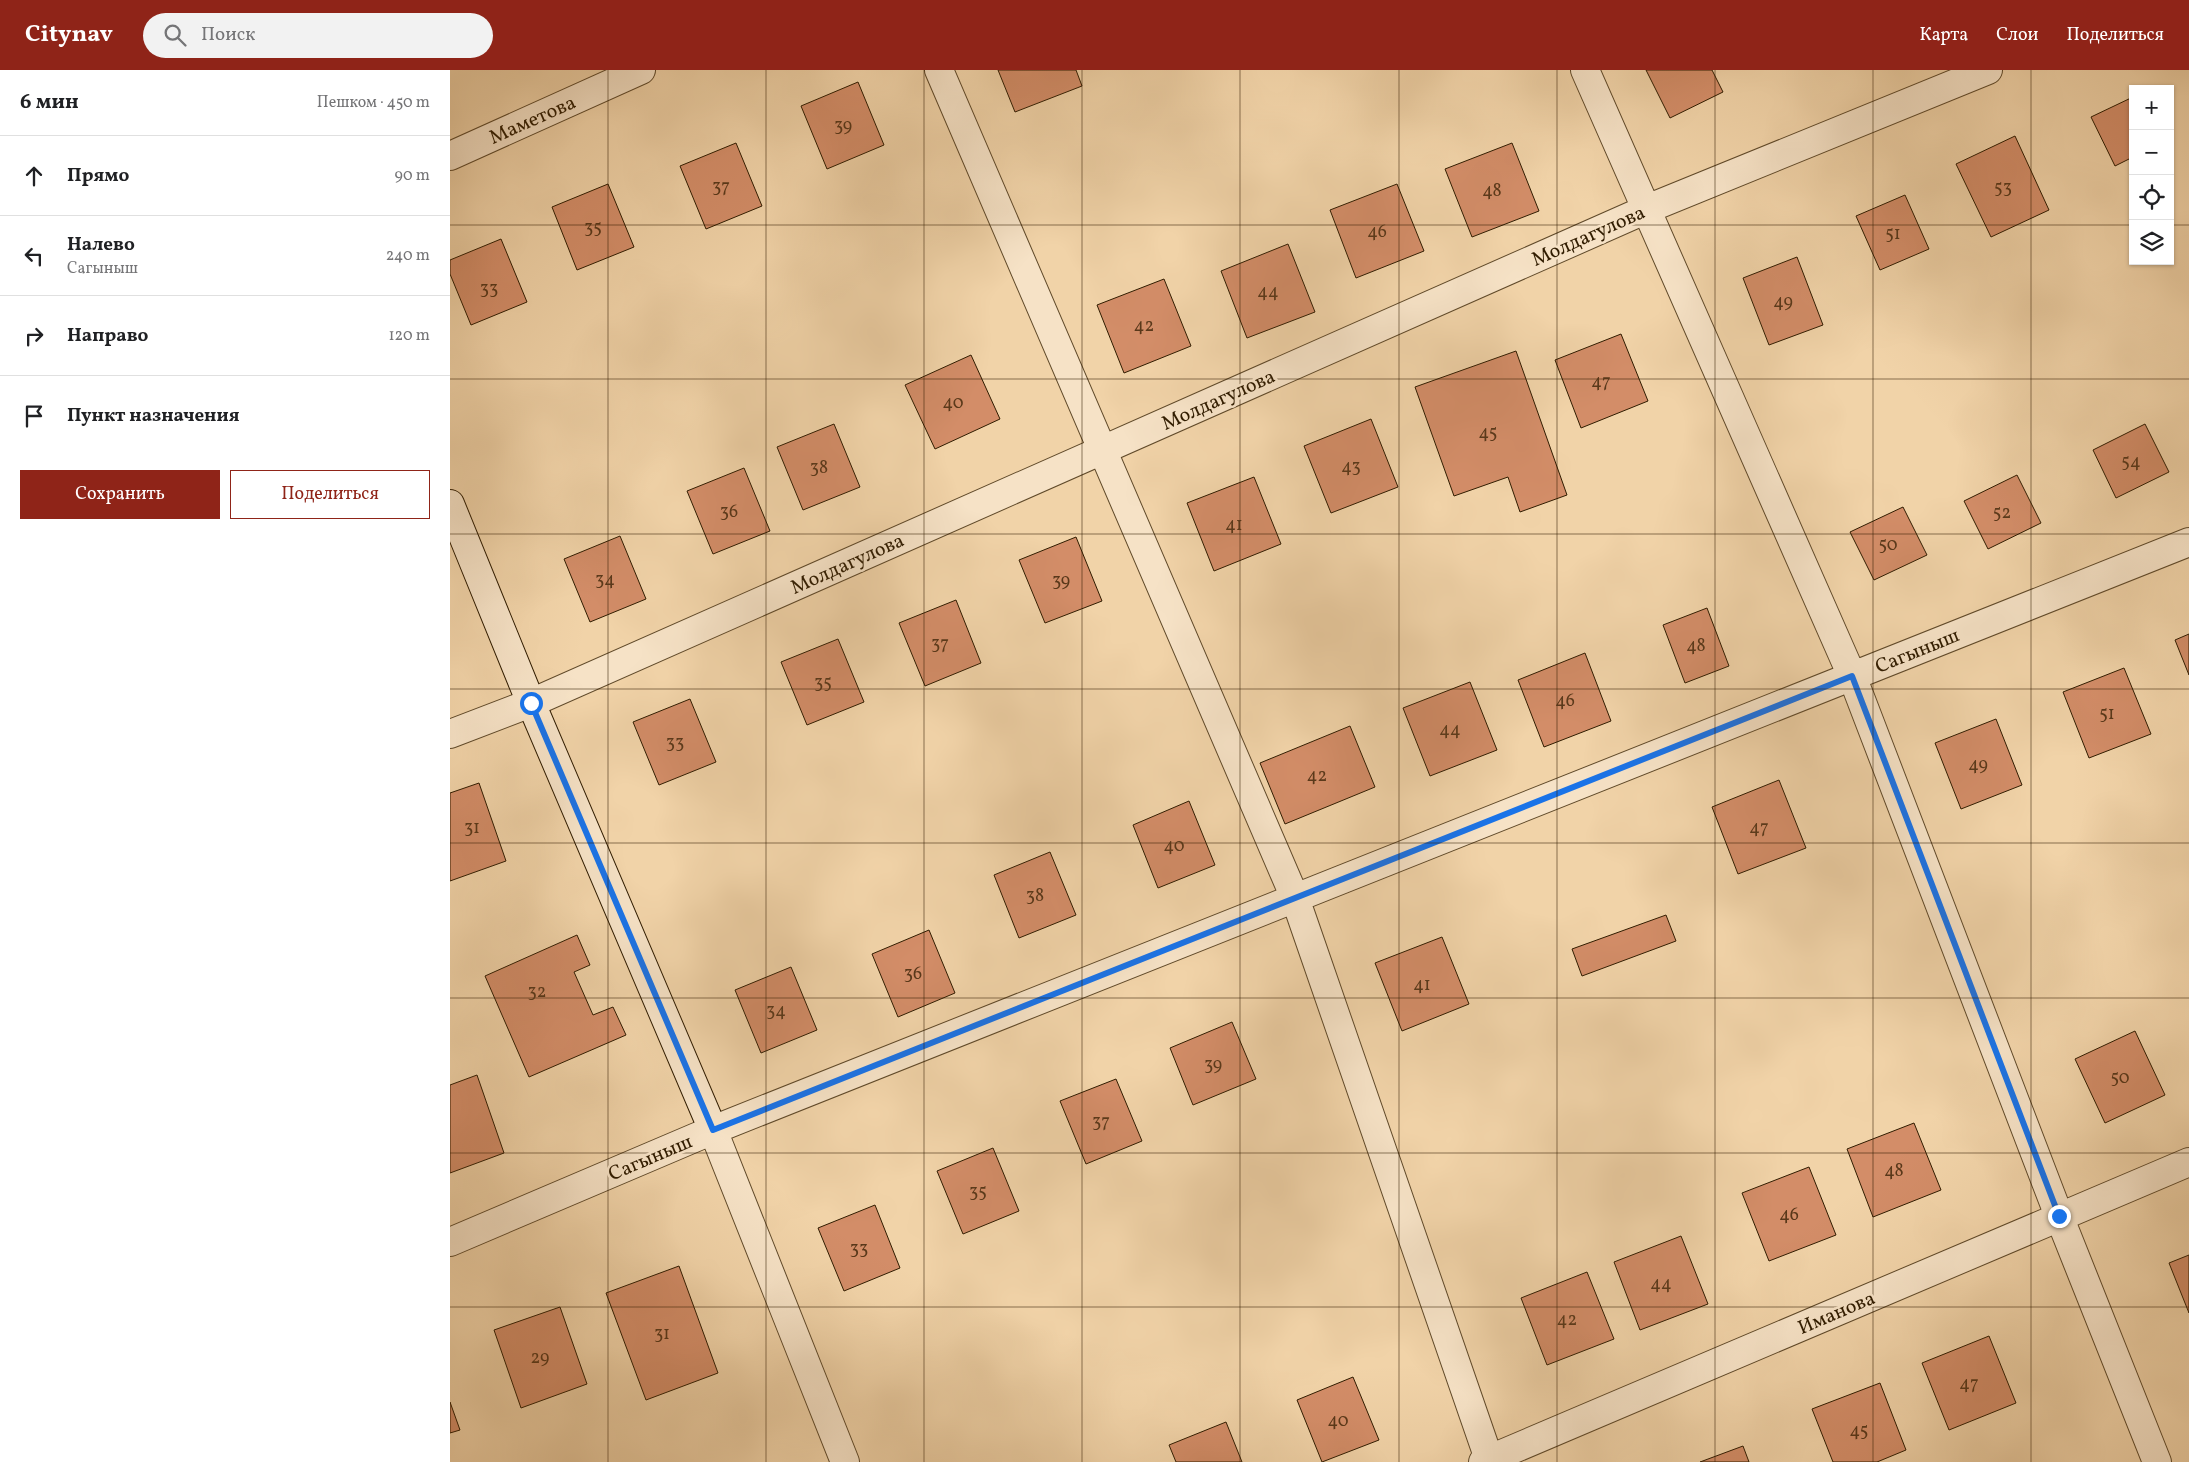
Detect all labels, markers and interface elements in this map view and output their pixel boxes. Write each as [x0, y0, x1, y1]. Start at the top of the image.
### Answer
search box [143, 13, 493, 58]
text: Citynav [25, 18, 113, 52]
icon: search [161, 21, 189, 49]
text: Поиск [201, 22, 255, 48]
text: Карта [1920, 23, 1968, 48]
text: Слои [1996, 23, 2038, 48]
text: Поделиться [2066, 23, 2164, 48]
map controls [2129, 85, 2174, 265]
button: + [2129, 85, 2174, 130]
text: 6 мин [20, 88, 79, 117]
street label: Маметова [485, 89, 581, 152]
text: Пешком · 450 m [317, 92, 430, 114]
house number: 39 [834, 114, 852, 139]
button: − [2129, 130, 2174, 175]
icon: ahead [20, 162, 48, 190]
text: Прямо [67, 163, 129, 189]
text: 90 m [394, 165, 430, 187]
house number: 37 [712, 175, 730, 200]
button: locate [2129, 175, 2174, 220]
house number: 53 [1994, 176, 2012, 201]
house number: 48 [1482, 179, 1502, 204]
street label: Молдагулова [1528, 199, 1650, 274]
house number: 35 [584, 216, 602, 241]
house number: 46 [1367, 220, 1387, 245]
button: layers [2129, 220, 2174, 265]
house number: 51 [1885, 222, 1901, 247]
text: Налево [67, 232, 135, 258]
icon: left [20, 242, 48, 270]
text: 240 m [386, 245, 430, 267]
text: Сагыныш [67, 258, 138, 280]
house number: 33 [480, 277, 498, 302]
house number: 44 [1257, 280, 1279, 305]
house number: 49 [1773, 290, 1793, 315]
house number: 42 [1134, 314, 1154, 339]
icon: right [20, 322, 48, 350]
text: Направо [67, 323, 149, 349]
text: 120 m [388, 325, 430, 347]
street label: Молдагулова [1158, 363, 1280, 438]
house number: 47 [1591, 370, 1611, 395]
house number: 40 [942, 391, 964, 416]
icon: arrive [20, 402, 48, 430]
text: Пункт назначения [67, 403, 240, 429]
house number: 45 [1479, 421, 1497, 446]
house number: 54 [2121, 450, 2141, 475]
house number: 43 [1341, 455, 1361, 480]
house number: 38 [810, 456, 828, 481]
button: Сохранить [20, 470, 220, 519]
button: Поделиться [230, 470, 430, 519]
house number: 36 [720, 500, 738, 525]
house number: 52 [1993, 501, 2011, 526]
house number: 41 [1225, 513, 1243, 538]
street label: Молдагулова [787, 527, 909, 602]
house number: 50 [1878, 533, 1898, 558]
house number: 34 [595, 568, 615, 593]
house number: 39 [1052, 569, 1070, 594]
street label: Сагыныш [1871, 622, 1964, 681]
house number: 37 [931, 632, 949, 657]
house number: 48 [1686, 634, 1706, 659]
house number: 35 [814, 671, 832, 696]
house number: 46 [1555, 689, 1575, 714]
route start [520, 692, 543, 715]
house number: 51 [2099, 702, 2115, 727]
house number: 44 [1439, 718, 1461, 743]
house number: 33 [666, 731, 684, 756]
house number: 49 [1968, 753, 1988, 778]
house number: 42 [1307, 764, 1327, 789]
house number: 31 [464, 816, 480, 841]
house number: 47 [1749, 816, 1769, 841]
house number: 40 [1163, 834, 1185, 859]
house number: 38 [1026, 884, 1044, 909]
house number: 36 [904, 962, 922, 987]
house number: 41 [1413, 973, 1431, 998]
house number: 32 [528, 980, 546, 1005]
house number: 34 [766, 999, 786, 1024]
house number: 39 [1204, 1053, 1222, 1078]
house number: 50 [2110, 1066, 2130, 1091]
house number: 37 [1092, 1110, 1110, 1135]
street label: Сагыныш [604, 1129, 697, 1189]
house number: 48 [1884, 1159, 1904, 1184]
house number: 35 [969, 1180, 987, 1205]
house number: 46 [1779, 1203, 1799, 1228]
route end [2048, 1205, 2071, 1228]
house number: 33 [850, 1237, 868, 1262]
house number: 44 [1650, 1272, 1672, 1297]
street label: Иманова [1794, 1285, 1880, 1343]
house number: 42 [1557, 1308, 1577, 1333]
house number: 31 [654, 1322, 670, 1347]
house number: 29 [531, 1346, 549, 1371]
house number: 47 [1959, 1372, 1979, 1397]
house number: 40 [1327, 1409, 1349, 1434]
house number: 45 [1850, 1419, 1868, 1444]

